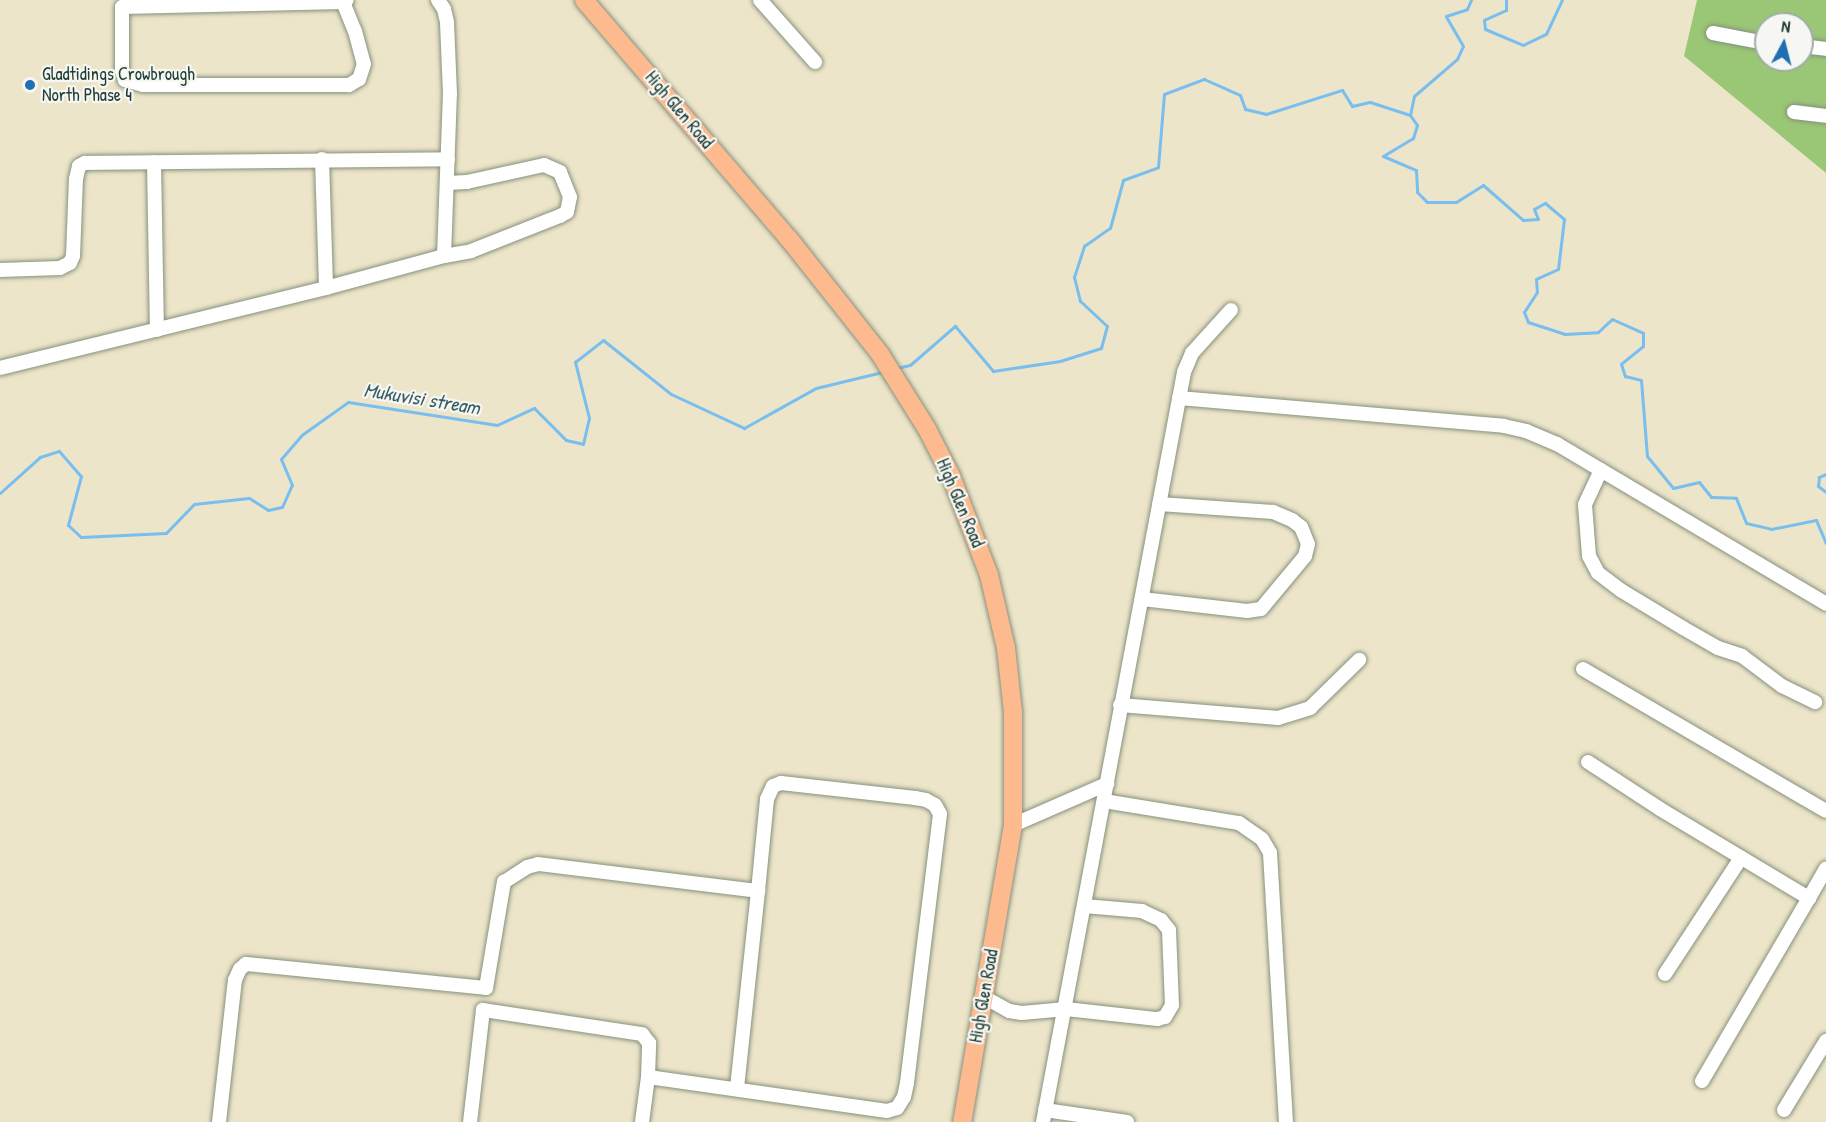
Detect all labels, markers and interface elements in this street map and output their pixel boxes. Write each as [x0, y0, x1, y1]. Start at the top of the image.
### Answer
north arrow [1754, 12, 1814, 72]
text: N [1780, 15, 1792, 38]
place label: Gladtidings Crowbrough North Phase 4 [42, 64, 195, 106]
street label: High Glen Road [640, 67, 718, 153]
marker: Gladtidings Crowbrough North Phase 4 [23, 78, 37, 92]
water label: Mukuvisi stream [362, 377, 482, 419]
street label: High Glen Road [932, 455, 988, 551]
street label: High Glen Road [965, 948, 1003, 1044]

